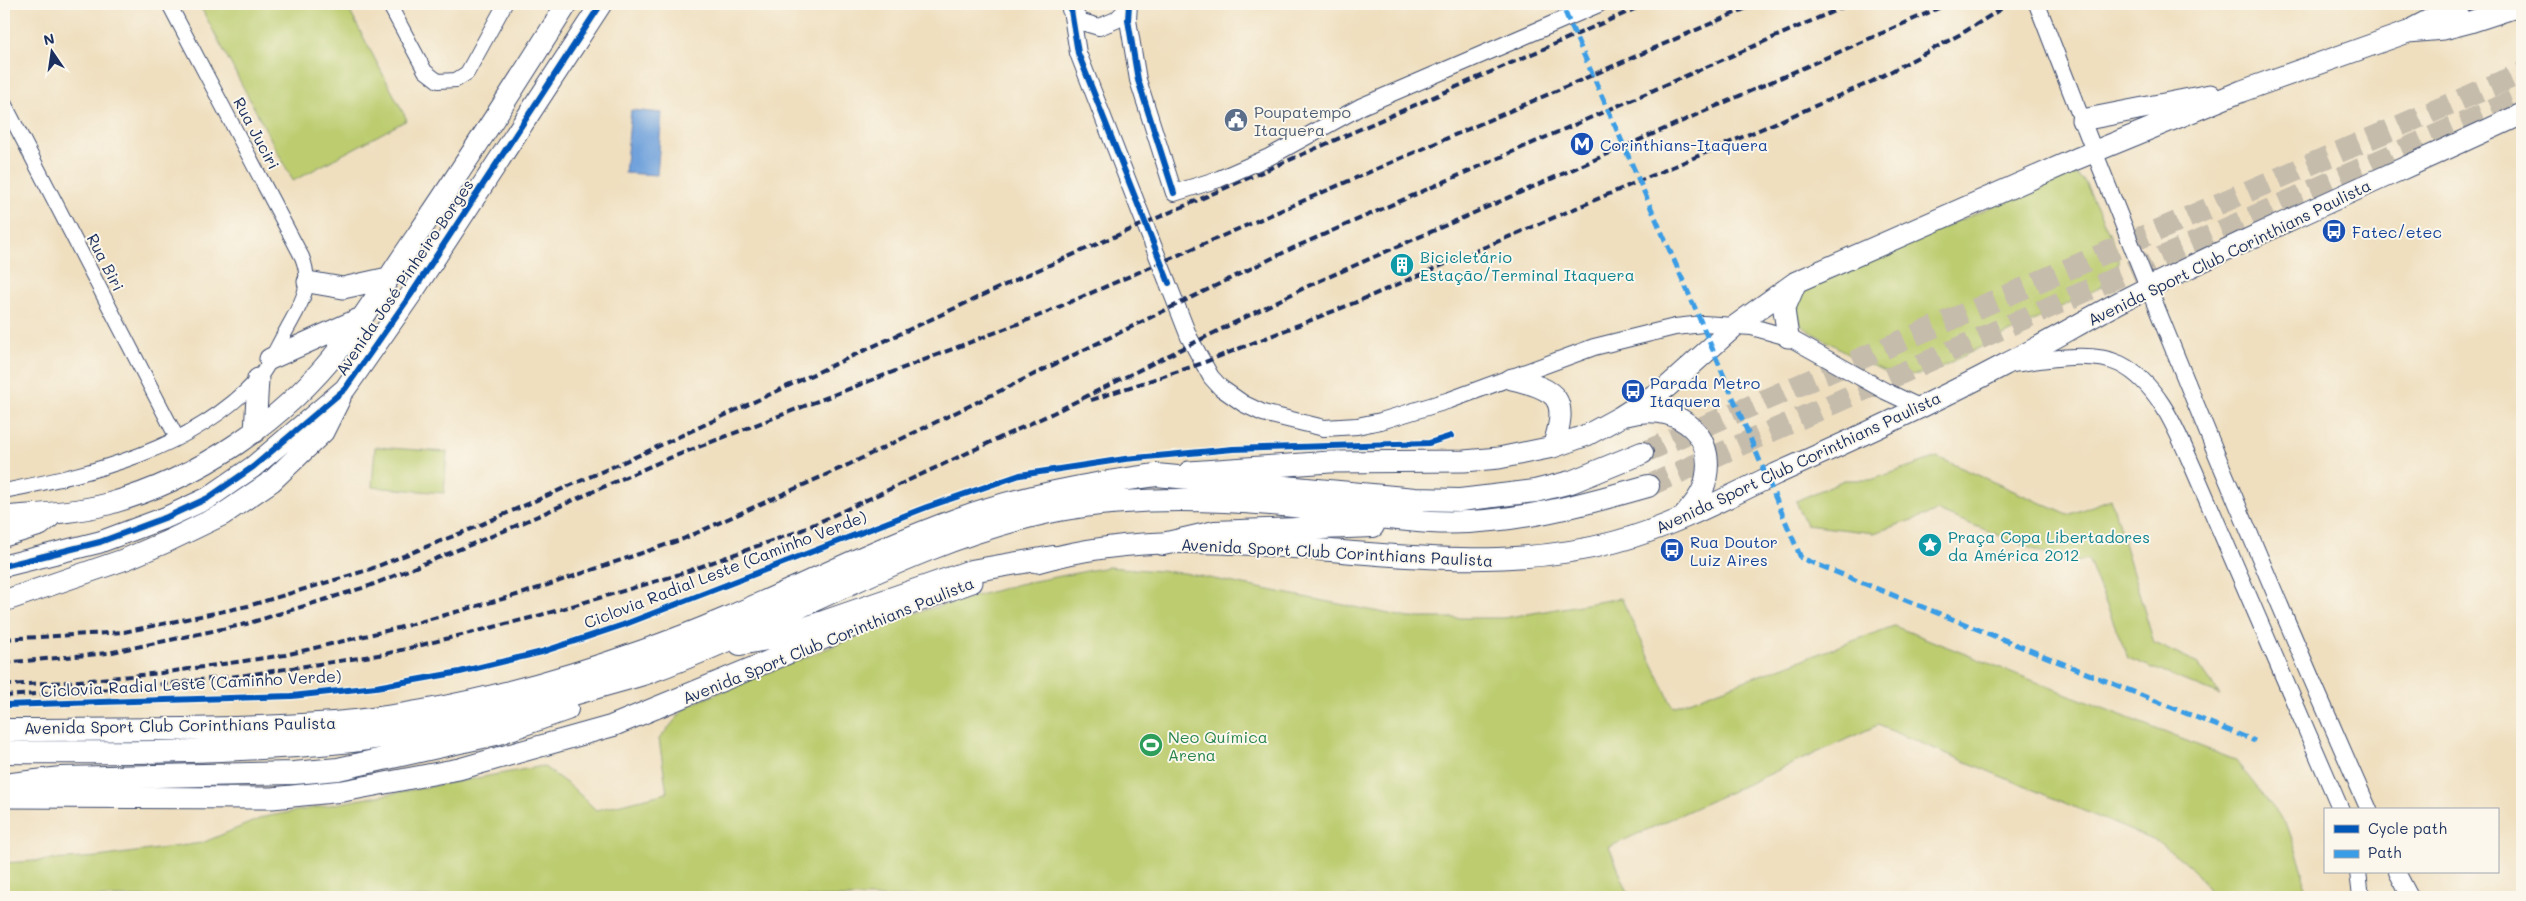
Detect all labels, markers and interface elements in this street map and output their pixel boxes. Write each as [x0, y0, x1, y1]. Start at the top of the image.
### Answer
north arrow [28, 28, 78, 78]
text: N [42, 28, 56, 49]
street label: Rua Juciri [229, 93, 285, 173]
place label: Poupatempo Itaquera [1254, 101, 1351, 140]
public building icon: Poupatempo Itaquera [1223, 107, 1249, 133]
metro station icon: Corinthians-Itaquera [1569, 131, 1595, 157]
place label: Corinthians-Itaquera [1600, 134, 1768, 155]
street label: Avenida Sport Club Corinthians Paulista [2084, 174, 2374, 330]
street label: Avenida José Pinheiro Borges [330, 175, 478, 379]
bus stop icon: Fatec/etec [2321, 218, 2347, 244]
place label: Fatec/etec [2352, 221, 2442, 242]
street label: Rua Biri [83, 230, 129, 294]
place label: Bicicletário Estação/Terminal Itaquera [1420, 246, 1635, 285]
building icon: Bicicletário Estação/Terminal Itaquera [1389, 252, 1415, 278]
place label: Parada Metro Itaquera [1650, 372, 1760, 411]
bus stop icon: Parada Metro Itaquera [1620, 378, 1646, 404]
street label: Avenida Sport Club Corinthians Paulista [1652, 386, 1944, 538]
street label: Ciclovia Radial Leste (Caminho Verde) [581, 505, 869, 633]
place label: Praça Copa Libertadores da América 2012 [1948, 526, 2150, 565]
place label: Rua Doutor Luiz Aires [1690, 531, 1778, 570]
place icon: Praça Copa Libertadores da América 2012 [1917, 532, 1943, 558]
street label: Avenida Sport Club Corinthians Paulista [1180, 533, 1494, 571]
bus stop icon: Rua Doutor Luiz Aires [1659, 537, 1685, 563]
street label: Avenida Sport Club Corinthians Paulista [679, 572, 977, 708]
street label: Ciclovia Radial Leste (Caminho Verde) [40, 665, 342, 701]
street label: Avenida Sport Club Corinthians Paulista [24, 712, 336, 738]
place label: Neo Química Arena [1168, 726, 1268, 765]
sports icon: Neo Química Arena [1138, 732, 1164, 758]
legend [2324, 808, 2498, 874]
text: Cycle path [2368, 818, 2447, 838]
text: Path [2368, 842, 2402, 862]

